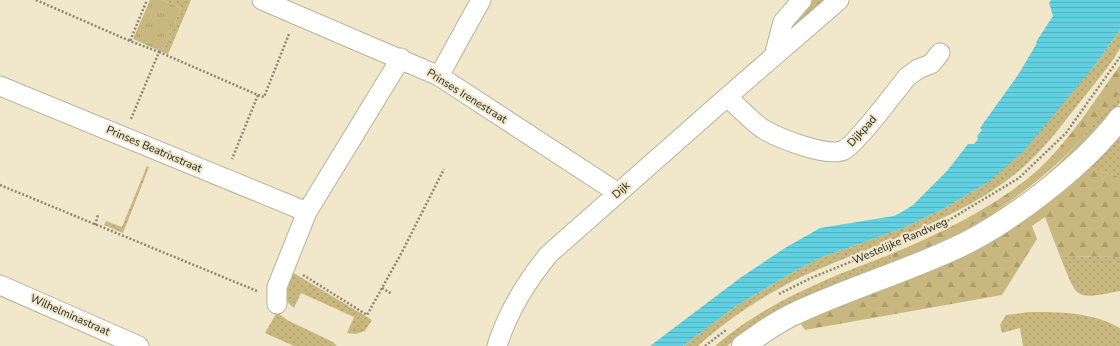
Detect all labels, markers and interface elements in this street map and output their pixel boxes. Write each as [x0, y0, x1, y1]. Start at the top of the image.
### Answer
street label: Prinses Irenestraat [424, 65, 510, 127]
street label: Dijkpad [844, 112, 880, 150]
street label: Prinses Beatrixstraat [104, 122, 204, 176]
street label: Dijk [609, 178, 633, 202]
street label: Westelijke Randweg [850, 214, 950, 268]
street label: Wilhelminastraat [28, 291, 112, 339]

